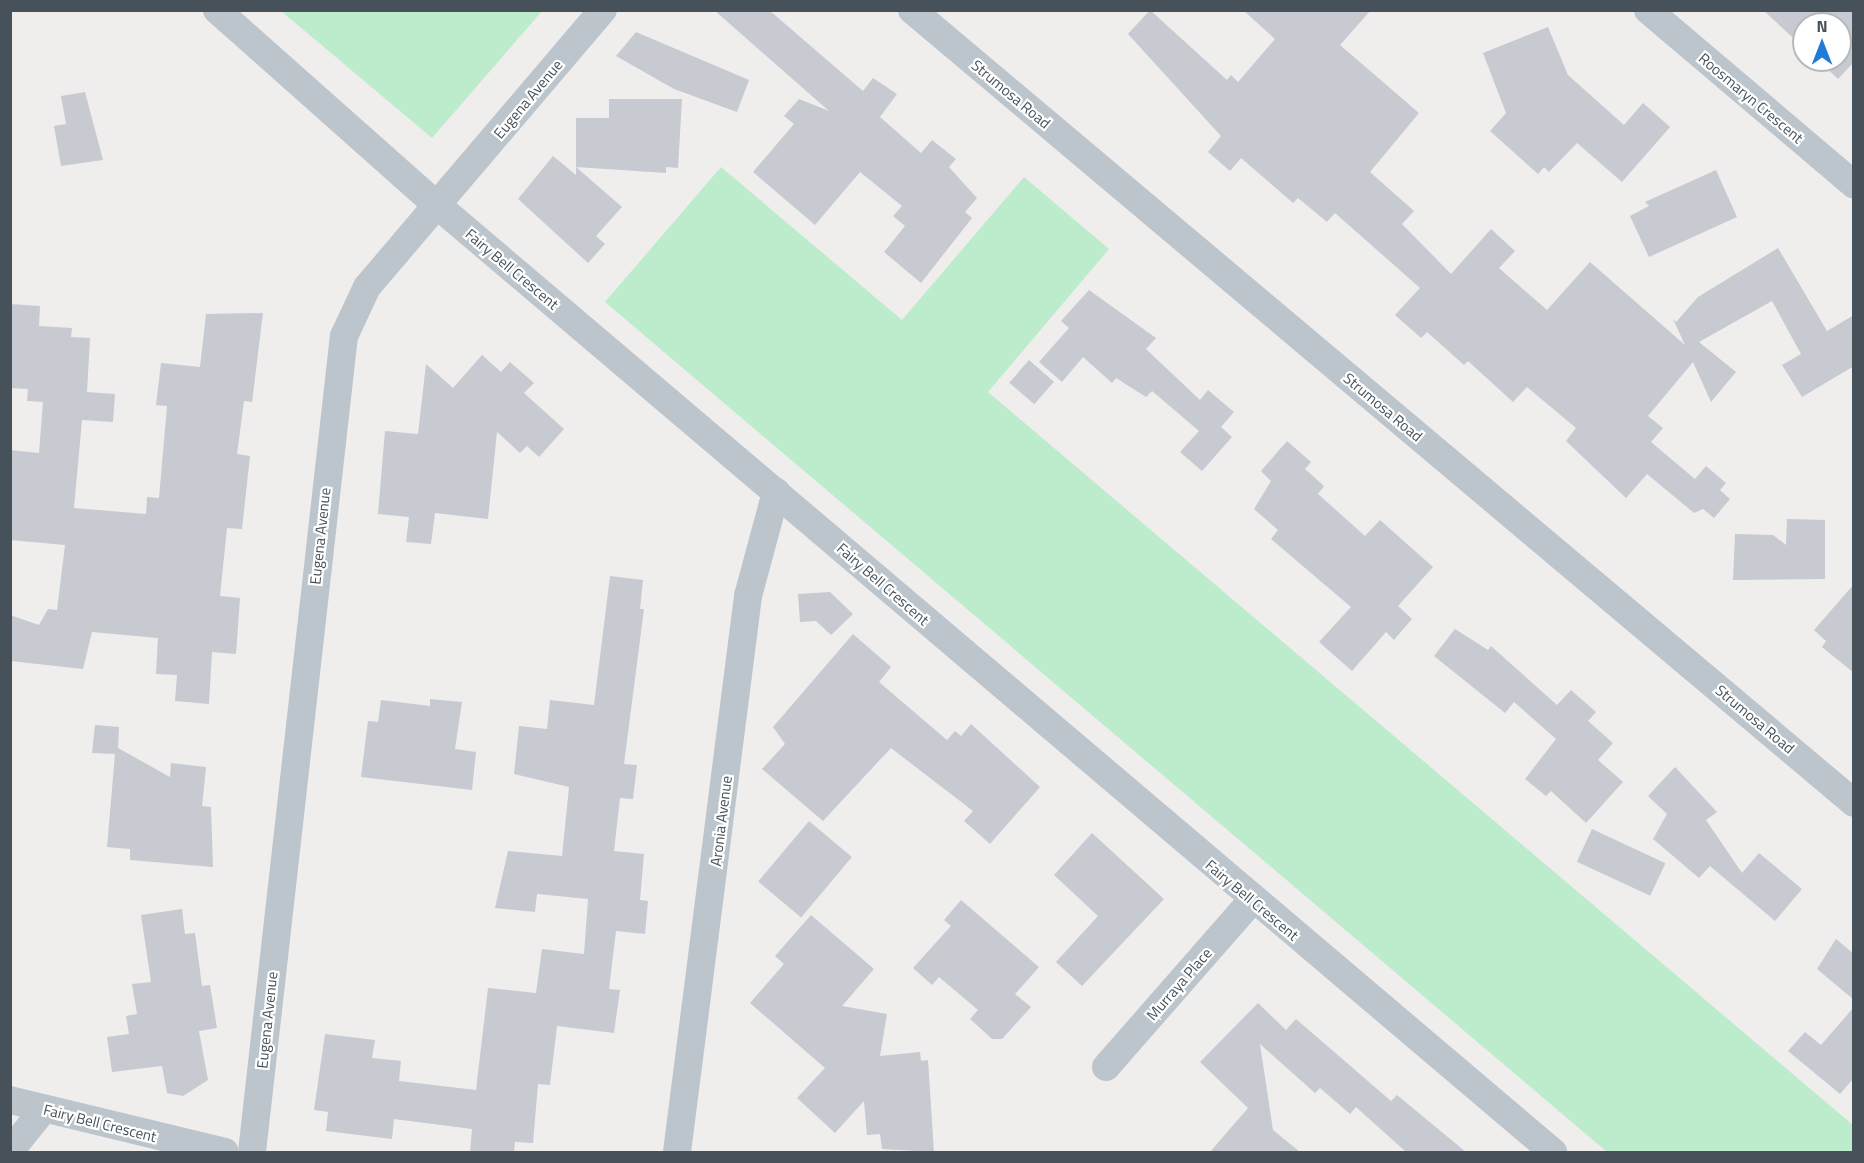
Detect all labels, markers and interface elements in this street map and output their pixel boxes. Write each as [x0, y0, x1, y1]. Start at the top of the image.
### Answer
north arrow [1792, 12, 1852, 72]
text: N [1816, 14, 1828, 38]
street label: Roosmaryn Crescent [1695, 49, 1807, 147]
street label: Eugena Avenue [490, 56, 566, 142]
street label: Strumosa Road [968, 56, 1054, 132]
street label: Fairy Bell Crescent [462, 225, 562, 313]
street label: Strumosa Road [1340, 369, 1426, 445]
street label: Eugena Avenue [306, 487, 334, 585]
street label: Fairy Bell Crescent [833, 539, 933, 629]
street label: Strumosa Road [1712, 681, 1798, 757]
street label: Aronia Avenue [707, 775, 735, 867]
street label: Fairy Bell Crescent [1202, 856, 1302, 944]
street label: Murraya Place [1143, 944, 1215, 1024]
street label: Eugena Avenue [253, 971, 281, 1069]
street label: Fairy Bell Crescent [42, 1100, 158, 1146]

